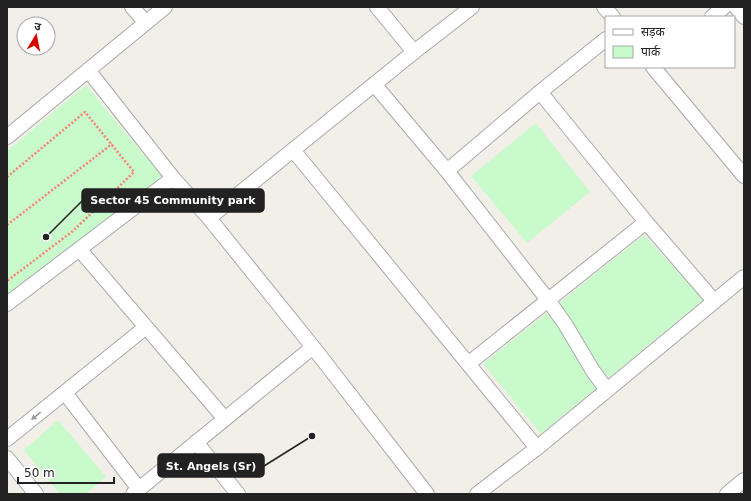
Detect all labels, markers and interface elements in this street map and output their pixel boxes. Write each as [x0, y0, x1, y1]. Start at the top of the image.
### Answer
north arrow [16, 16, 56, 56]
legend [605, 16, 735, 68]
text: उ [33, 20, 43, 34]
text: सड़क [641, 25, 666, 39]
text: पार्क [641, 45, 661, 59]
callout: Sector 45 Community park [82, 189, 264, 212]
text: Sector 45 Community park [90, 194, 256, 207]
one-way arrow [30, 412, 41, 420]
callout: St. Angels (Sr) [158, 454, 264, 477]
scale bar [18, 459, 114, 485]
text: St. Angels (Sr) [166, 460, 256, 473]
text: 50 m [24, 466, 55, 480]

